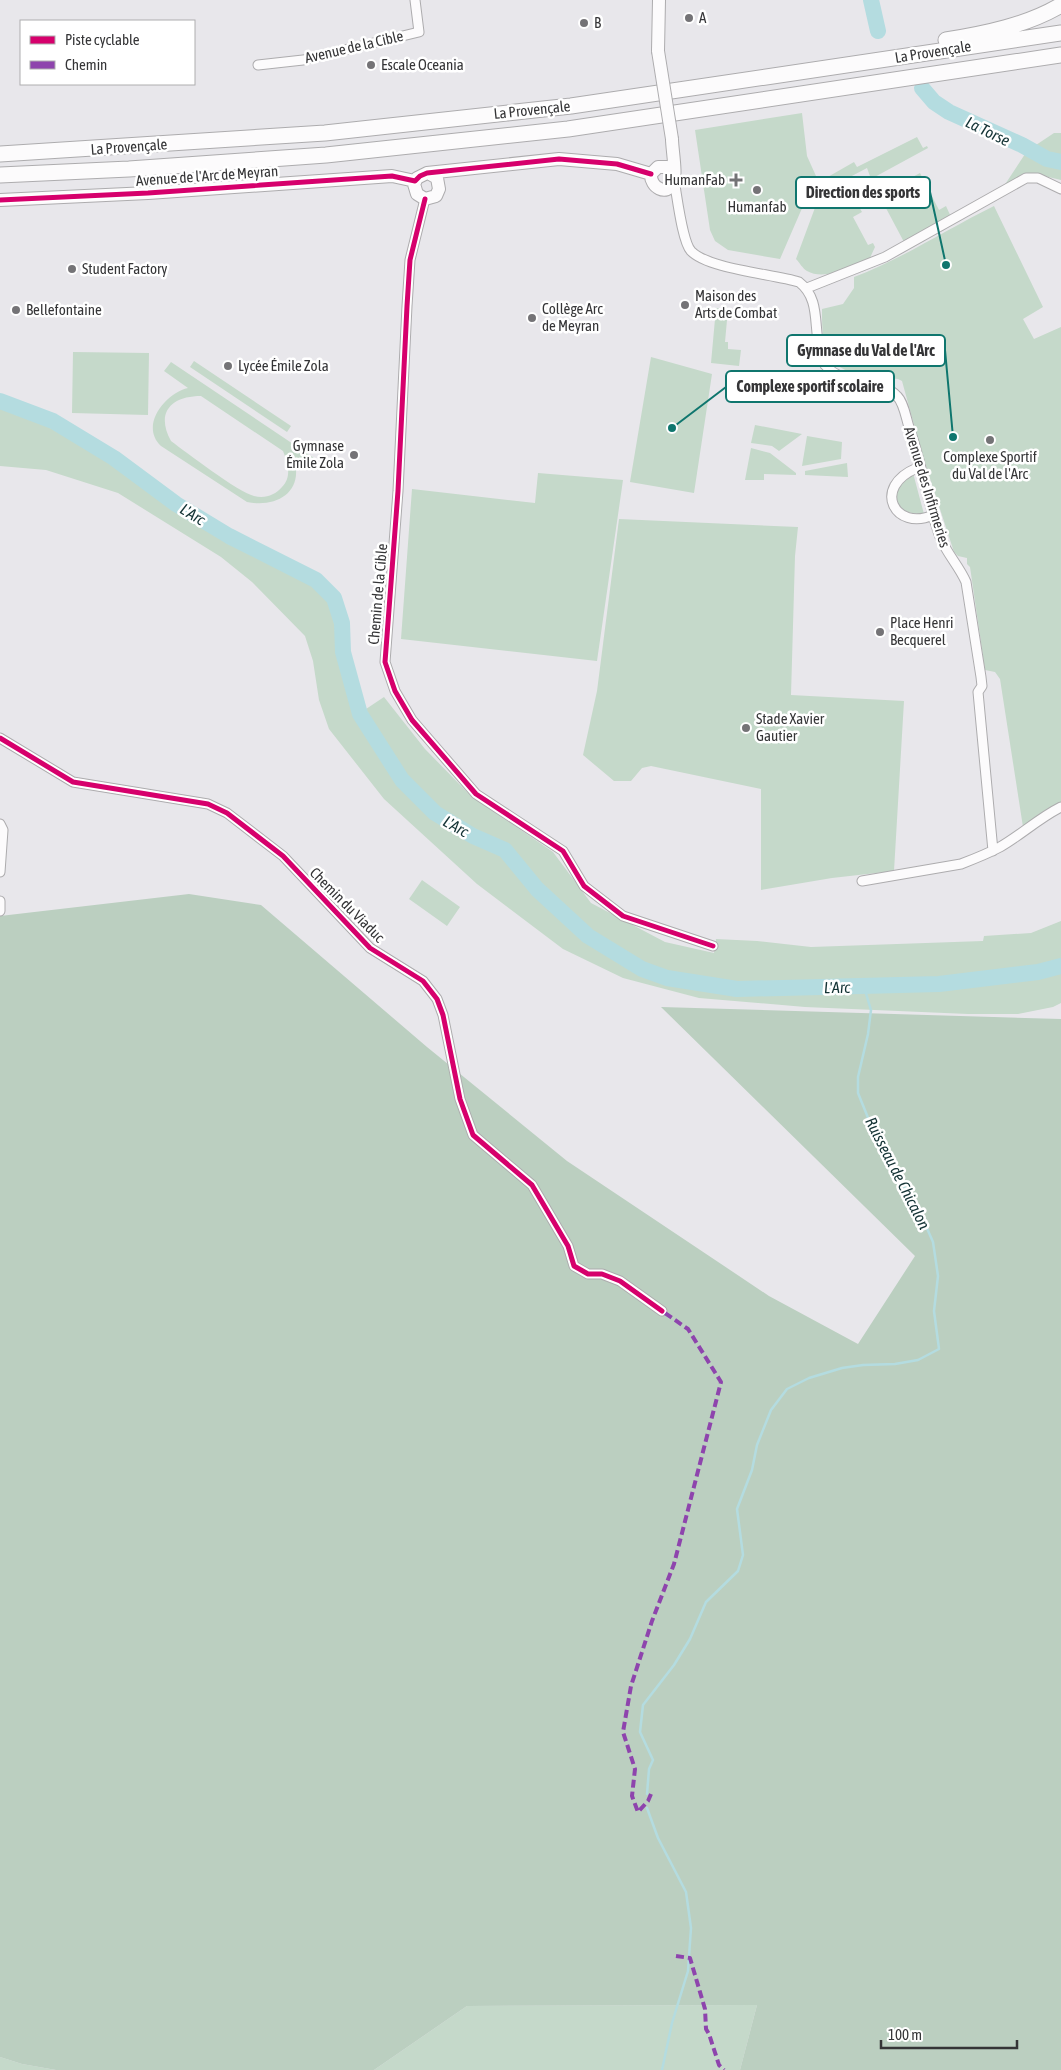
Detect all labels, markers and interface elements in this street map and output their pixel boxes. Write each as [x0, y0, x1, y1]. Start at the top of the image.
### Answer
place label: A [699, 9, 707, 26]
marker: A [683, 12, 695, 24]
place label: B [594, 14, 601, 31]
marker: B [578, 17, 590, 29]
legend [20, 20, 195, 85]
street label: Avenue de la Cible [303, 27, 405, 66]
text: Piste cyclable [65, 31, 140, 48]
street label: La Provençale [894, 37, 972, 66]
text: Chemin [65, 56, 107, 73]
place label: Escale Oceania [381, 56, 464, 73]
marker: Escale Oceania [365, 59, 377, 71]
street label: La Provençale [493, 97, 571, 122]
water label: La Torse [963, 113, 1013, 149]
street label: La Provençale [90, 135, 168, 158]
street label: Avenue de l'Arc de Meyran [135, 162, 279, 189]
place label: HumanFab [664, 171, 725, 188]
marker: HumanFab [729, 173, 743, 187]
callout: Direction des sports [796, 177, 930, 208]
text: Direction des sports [806, 183, 921, 201]
marker: Humanfab [751, 184, 763, 196]
place label: Humanfab [727, 198, 787, 215]
place label: Student Factory [82, 260, 168, 277]
marker: Student Factory [66, 263, 78, 275]
place label: Maison des Arts de Combat [695, 287, 777, 321]
marker: Maison des Arts de Combat [679, 299, 691, 311]
place label: Collège Arc de Meyran [542, 300, 603, 334]
place label: Bellefontaine [26, 301, 102, 318]
marker: Bellefontaine [10, 304, 22, 316]
marker: Collège Arc de Meyran [526, 312, 538, 324]
callout: Gymnase du Val de l'Arc [787, 335, 945, 366]
text: Gymnase du Val de l'Arc [797, 341, 935, 359]
place label: Lycée Émile Zola [238, 357, 329, 374]
marker: Lycée Émile Zola [222, 360, 234, 372]
callout: Complexe sportif scolaire [726, 371, 894, 402]
text: Complexe sportif scolaire [736, 377, 884, 395]
street label: Avenue des Infirmeries [901, 424, 954, 549]
marker: Complexe Sportif du Val de l'Arc [984, 434, 996, 446]
place label: Gymnase Émile Zola [286, 437, 344, 471]
place label: Complexe Sportif du Val de l'Arc [943, 448, 1037, 482]
marker: Gymnase Émile Zola [348, 449, 360, 461]
water label: L'Arc [177, 499, 210, 529]
street label: Chemin de la Cible [365, 543, 390, 645]
place label: Place Henri Becquerel [890, 614, 953, 648]
marker: Place Henri Becquerel [874, 626, 886, 638]
place label: Stade Xavier Gautier [756, 710, 825, 744]
marker: Stade Xavier Gautier [740, 722, 752, 734]
water label: L'Arc [440, 812, 473, 841]
street label: Chemin du Viaduc [307, 864, 389, 946]
water label: L'Arc [824, 978, 851, 996]
water label: Ruisseau de Chicalon [862, 1114, 934, 1232]
scale bar [881, 2018, 1017, 2050]
text: 100 m [888, 2026, 922, 2043]

